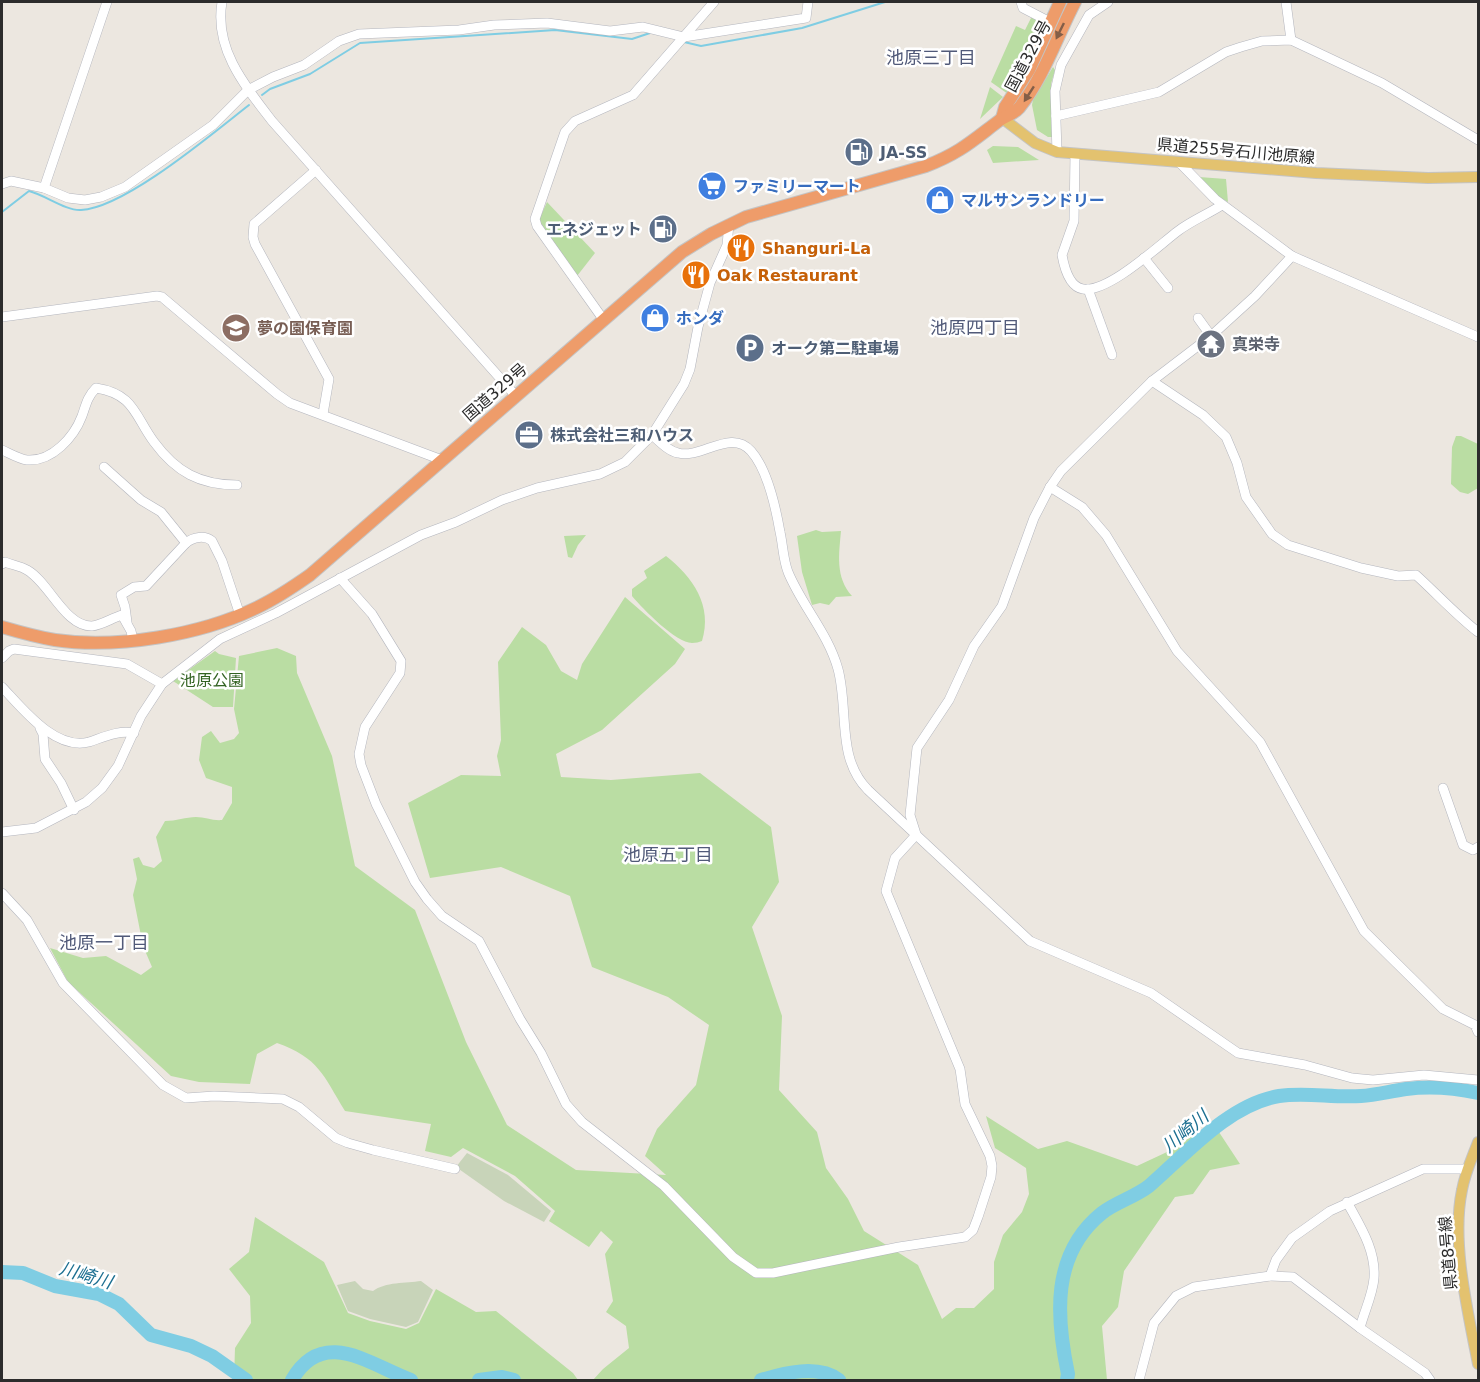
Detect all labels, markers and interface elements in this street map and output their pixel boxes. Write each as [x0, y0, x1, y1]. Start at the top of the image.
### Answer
street label: 国道329号 [1001, 17, 1055, 95]
one-way arrow [1056, 22, 1065, 39]
district label: 池原三丁目 [886, 47, 976, 68]
one-way arrow [1023, 85, 1034, 102]
street label: 県道255号石川池原線 [1156, 135, 1316, 167]
fuel station icon: JA-SS [843, 136, 875, 168]
place label: JA-SS [879, 143, 927, 162]
supermarket icon: ファミリーマート [696, 170, 728, 202]
place label: ファミリーマート [733, 177, 861, 196]
shop icon: マルサンランドリー [924, 184, 956, 216]
place label: マルサンランドリー [961, 191, 1105, 210]
fuel station icon: エネジェット [647, 213, 679, 245]
place label: エネジェット [546, 220, 642, 239]
restaurant icon: Shanguri-La [725, 232, 757, 264]
place label: Shanguri-La [762, 239, 871, 258]
restaurant icon: Oak Restaurant [680, 259, 712, 291]
place label: Oak Restaurant [717, 266, 858, 285]
shop icon: ホンダ [639, 302, 671, 334]
place label: ホンダ [676, 309, 724, 328]
school or university icon: 夢の園保育園 [220, 312, 252, 344]
district label: 池原四丁目 [930, 317, 1020, 338]
place label: 夢の園保育園 [257, 319, 353, 338]
temple icon: 真栄寺 [1195, 328, 1227, 360]
parking icon: オーク第二駐車場 [734, 332, 766, 364]
place label: 真栄寺 [1232, 335, 1280, 354]
place label: オーク第二駐車場 [771, 339, 899, 358]
street label: 国道329号 [459, 359, 531, 425]
office icon: 株式会社三和ハウス [513, 419, 545, 451]
place label: 株式会社三和ハウス [550, 426, 694, 445]
park label: 池原公園 [180, 671, 244, 690]
district label: 池原五丁目 [623, 844, 713, 865]
district label: 池原一丁目 [59, 932, 149, 953]
water label: 川崎川 [1158, 1104, 1214, 1156]
street label: 県道8号線 [1435, 1215, 1461, 1291]
water label: 川崎川 [57, 1257, 117, 1293]

